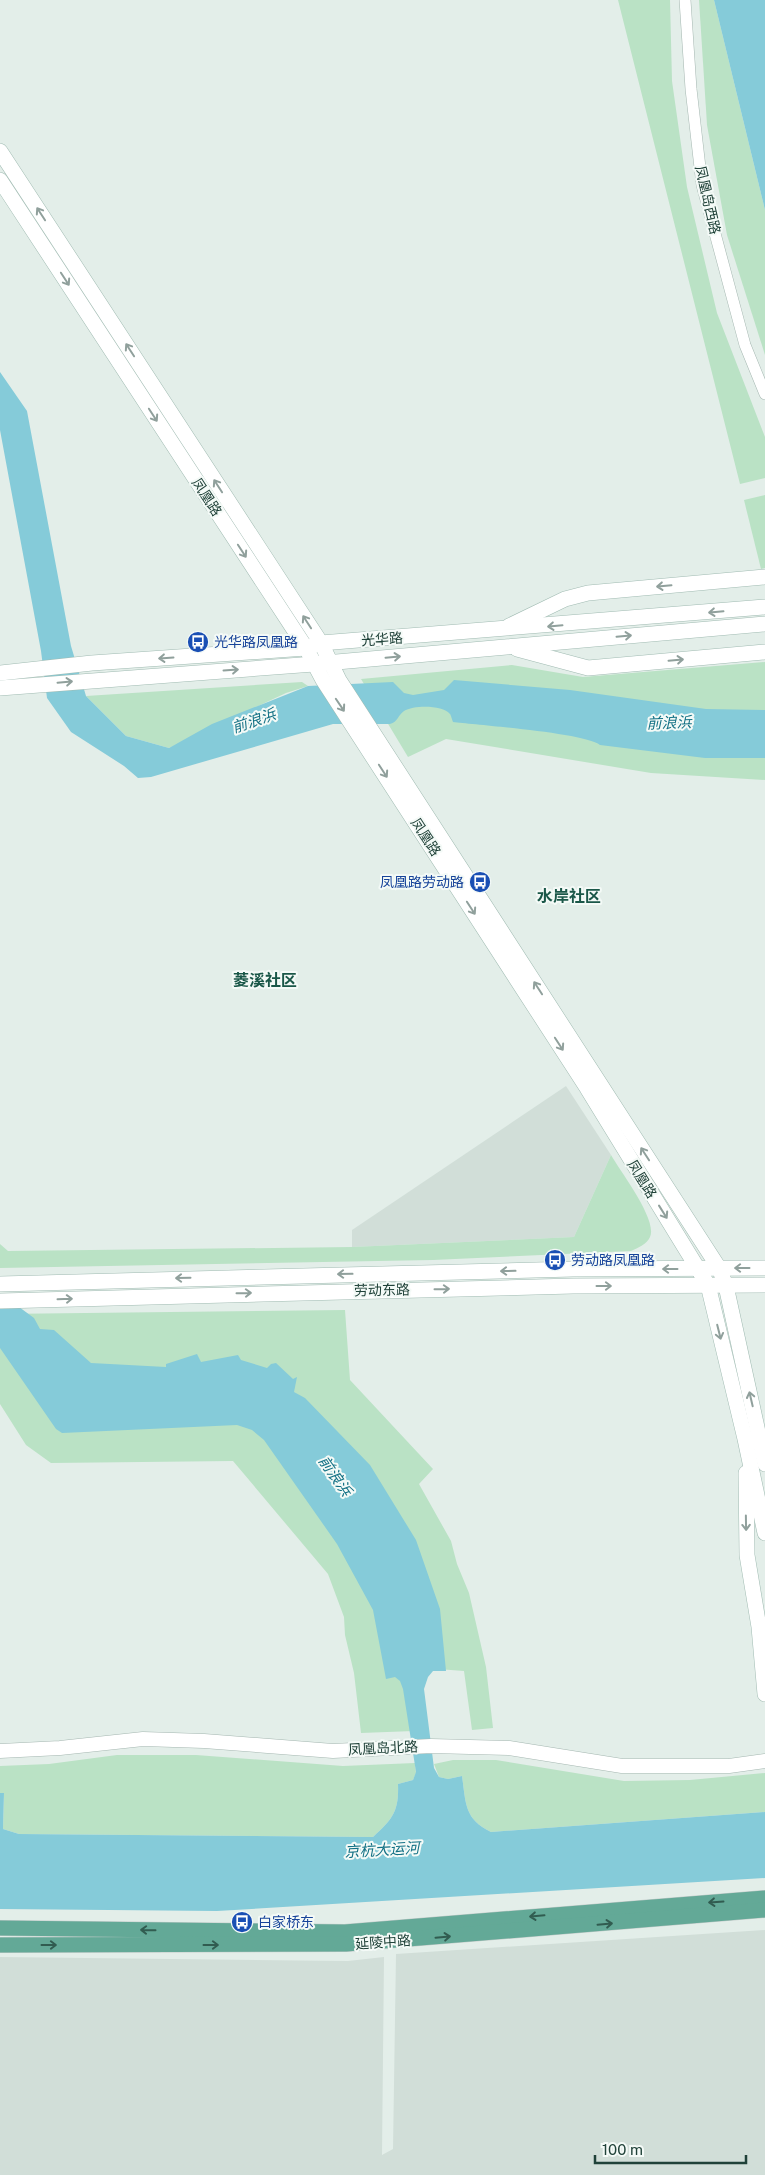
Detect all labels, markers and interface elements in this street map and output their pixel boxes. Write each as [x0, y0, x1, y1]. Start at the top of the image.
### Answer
street label: 凤凰岛西路 [692, 164, 724, 236]
one-way arrow [36, 207, 46, 221]
one-way arrow [60, 272, 70, 286]
one-way arrow [124, 344, 134, 358]
one-way arrow [149, 408, 159, 422]
street label: 凤凰路 [189, 475, 225, 519]
one-way arrow [213, 480, 223, 494]
one-way arrow [237, 544, 247, 558]
one-way arrow [656, 581, 672, 591]
one-way arrow [709, 607, 725, 616]
one-way arrow [302, 616, 312, 630]
one-way arrow [547, 621, 563, 630]
bus stop icon: 光华路凤凰路 [186, 630, 210, 654]
street label: 光华路 [360, 630, 404, 648]
one-way arrow [616, 632, 632, 641]
place label: 光华路凤凰路 [214, 634, 298, 650]
one-way arrow [384, 652, 400, 661]
one-way arrow [159, 654, 175, 663]
one-way arrow [668, 655, 684, 665]
one-way arrow [222, 665, 238, 675]
one-way arrow [57, 678, 73, 687]
one-way arrow [335, 698, 345, 712]
water label: 前浪浜 [230, 705, 280, 736]
water label: 前浪浜 [646, 713, 694, 732]
one-way arrow [378, 763, 388, 777]
street label: 凤凰路 [408, 815, 444, 859]
bus stop icon: 凤凰路劳动路 [468, 870, 492, 894]
place label: 凤凰路劳动路 [380, 874, 464, 890]
district label: 水岸社区 [537, 887, 601, 906]
one-way arrow [466, 900, 476, 914]
district label: 菱溪社区 [233, 971, 297, 990]
one-way arrow [533, 981, 543, 995]
one-way arrow [554, 1037, 564, 1051]
one-way arrow [640, 1147, 650, 1161]
street label: 凤凰路 [624, 1157, 660, 1201]
one-way arrow [658, 1204, 668, 1218]
bus stop icon: 劳动路凤凰路 [543, 1248, 567, 1272]
place label: 劳动路凤凰路 [571, 1252, 655, 1268]
one-way arrow [734, 1263, 750, 1273]
one-way arrow [663, 1264, 679, 1274]
one-way arrow [500, 1266, 516, 1276]
one-way arrow [338, 1270, 354, 1279]
one-way arrow [175, 1273, 192, 1283]
one-way arrow [596, 1281, 612, 1291]
street label: 劳动东路 [354, 1282, 410, 1298]
one-way arrow [434, 1284, 450, 1294]
one-way arrow [236, 1289, 252, 1298]
one-way arrow [56, 1294, 72, 1303]
one-way arrow [715, 1324, 724, 1340]
one-way arrow [746, 1391, 755, 1407]
water label: 前浪浜 [316, 1452, 356, 1501]
one-way arrow [741, 1514, 751, 1530]
street label: 凤凰岛北路 [348, 1738, 418, 1758]
water label: 京杭大运河 [344, 1839, 423, 1860]
one-way arrow [709, 1897, 725, 1906]
bus stop icon: 白家桥东 [230, 1910, 254, 1934]
one-way arrow [529, 1911, 545, 1920]
place label: 白家桥东 [258, 1914, 314, 1930]
one-way arrow [597, 1919, 613, 1928]
one-way arrow [140, 1925, 156, 1935]
street label: 延陵中路 [355, 1932, 411, 1952]
one-way arrow [435, 1933, 451, 1942]
one-way arrow [40, 1940, 56, 1950]
one-way arrow [202, 1940, 219, 1950]
scale bar [595, 2132, 746, 2164]
text: 100 m [602, 2141, 643, 2158]

